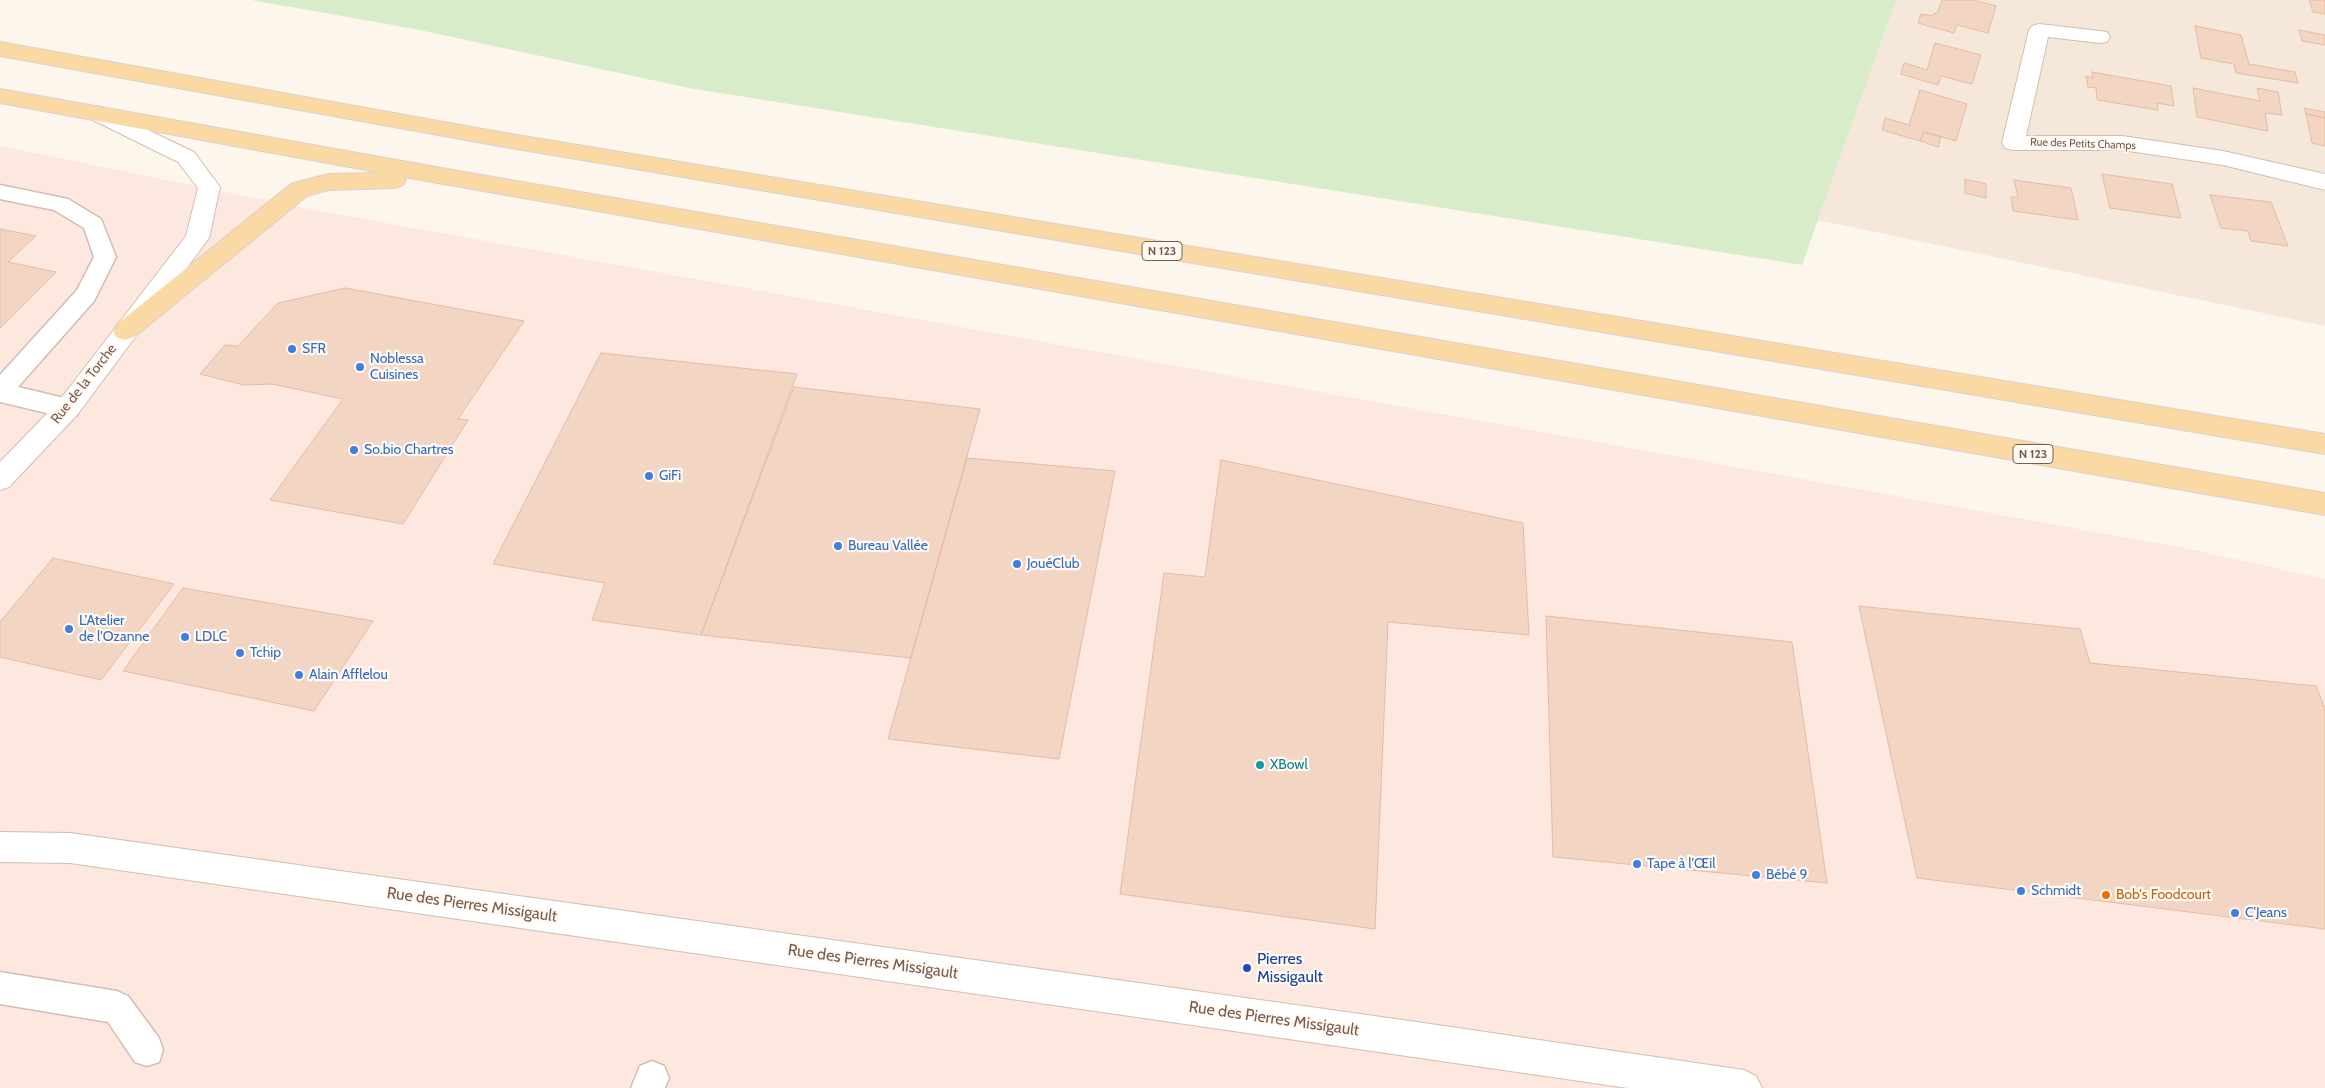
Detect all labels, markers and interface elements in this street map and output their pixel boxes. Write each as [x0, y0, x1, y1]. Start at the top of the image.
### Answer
street label: Rue des Petits Champs [2030, 136, 2136, 152]
road number: N 123 [1142, 242, 1182, 260]
street label: Rue de la Torche [48, 341, 120, 427]
place label: SFR [302, 341, 326, 357]
marker: SFR [286, 343, 298, 355]
place label: Noblessa Cuisines [370, 351, 424, 384]
marker: Noblessa Cuisines [354, 361, 366, 373]
place label: So.bio Chartres [364, 442, 454, 458]
marker: So.bio Chartres [348, 444, 360, 456]
road number: N 123 [2013, 444, 2053, 464]
place label: GiFi [659, 468, 681, 484]
marker: GiFi [643, 470, 655, 482]
place label: Bureau Vallée [848, 538, 928, 554]
marker: Bureau Vallée [832, 540, 844, 552]
place label: JouéClub [1027, 556, 1080, 572]
marker: JouéClub [1011, 558, 1023, 570]
place label: L'Atelier de l'Ozanne [79, 613, 150, 646]
marker: L'Atelier de l'Ozanne [63, 623, 75, 635]
place label: LDLC [195, 629, 227, 645]
marker: LDLC [179, 631, 191, 643]
place label: Tchip [250, 645, 281, 661]
marker: Tchip [234, 647, 246, 659]
place label: Alain Afflelou [309, 667, 388, 683]
marker: Alain Afflelou [293, 669, 305, 681]
place label: XBowl [1270, 757, 1308, 773]
marker: XBowl [1254, 759, 1266, 771]
place label: Tape à l'Œil [1647, 856, 1715, 872]
marker: Tape à l'Œil [1631, 858, 1643, 870]
place label: Bébé 9 [1766, 867, 1808, 883]
marker: Bébé 9 [1750, 869, 1762, 881]
place label: Schmidt [2031, 883, 2081, 899]
street label: Rue des Pierres Missigault [386, 884, 558, 926]
marker: Schmidt [2015, 885, 2027, 897]
place label: Bob's Foodcourt [2116, 887, 2211, 903]
marker: Bob's Foodcourt [2100, 889, 2112, 901]
place label: C'Jeans [2245, 905, 2287, 921]
marker: C'Jeans [2229, 907, 2241, 919]
street label: Rue des Pierres Missigault [787, 941, 959, 983]
place label: Pierres Missigault [1257, 949, 1323, 987]
marker: Pierres Missigault [1241, 962, 1253, 974]
street label: Rue des Pierres Missigault [1188, 998, 1360, 1040]

